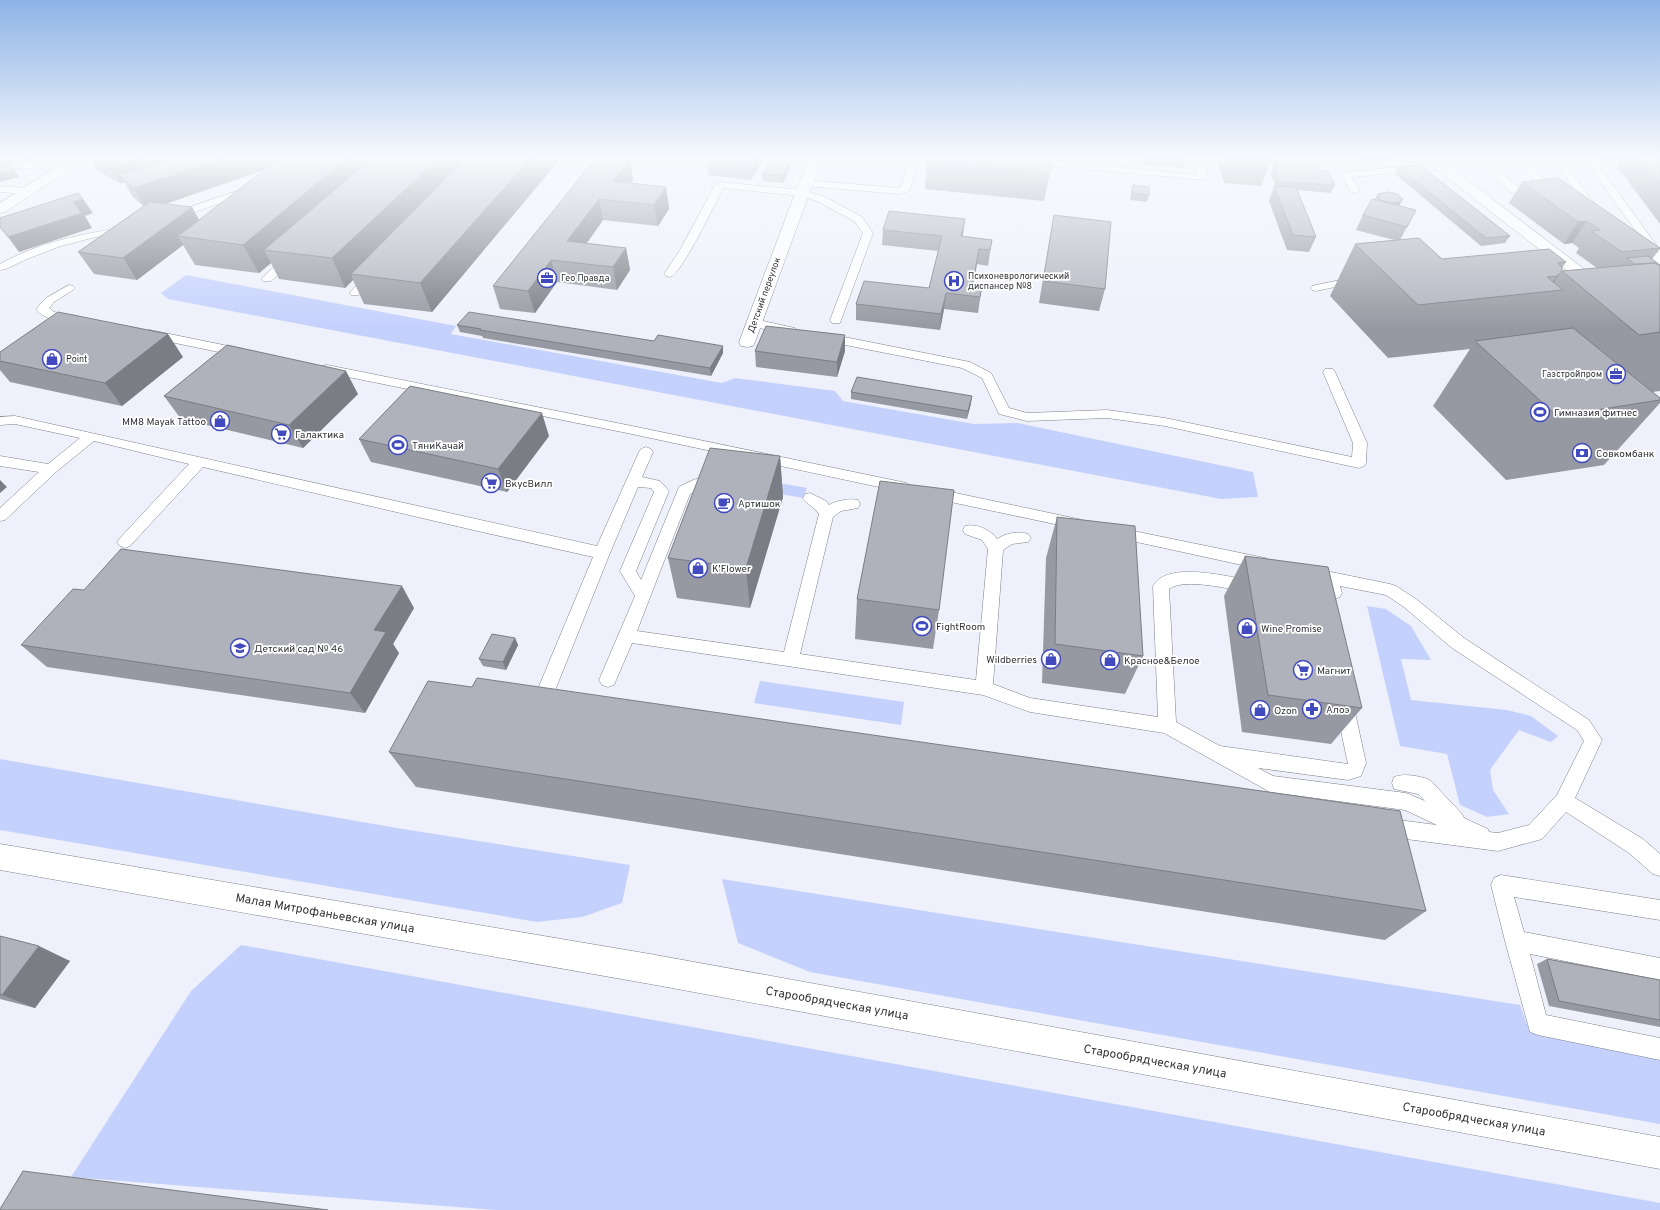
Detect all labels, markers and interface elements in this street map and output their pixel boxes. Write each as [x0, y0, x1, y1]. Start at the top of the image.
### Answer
street label: Детский переулок [746, 256, 783, 335]
office icon: Гео Правда [536, 267, 558, 289]
hospital icon: Психоневрологический диспансер №8 [943, 270, 965, 292]
place label: Психоневрологический диспансер №8 [968, 271, 1069, 292]
place label: Гео Правда [561, 273, 610, 284]
shop icon: Point [41, 348, 63, 370]
place label: Point [66, 354, 87, 365]
office icon: Газстройпром [1605, 363, 1627, 385]
place label: Газстройпром [1542, 369, 1602, 380]
sports icon: Гимназия фитнес [1529, 401, 1551, 423]
place label: Гимназия фитнес [1554, 407, 1637, 420]
shop icon: MM8 Mayak Tattoo [209, 410, 231, 432]
place label: MM8 Mayak Tattoo [122, 416, 206, 429]
supermarket icon: Галактика [270, 423, 292, 445]
place label: Галактика [295, 429, 344, 442]
sports icon: ТяниКачай [387, 434, 409, 456]
place label: ТяниКачай [412, 440, 464, 453]
bank icon: Совкомбанк [1571, 442, 1593, 464]
place label: Совкомбанк [1596, 448, 1655, 461]
supermarket icon: ВкусВилл [480, 472, 502, 494]
place label: ВкусВилл [505, 478, 552, 491]
cafe icon: Артишок [713, 492, 735, 514]
place label: Артишок [738, 498, 781, 511]
shop icon: K'Flower [687, 557, 709, 579]
place label: K'Flower [712, 563, 751, 576]
sports icon: FightRoom [911, 615, 933, 637]
shop icon: Wine Promise [1236, 617, 1258, 639]
place label: FightRoom [936, 621, 985, 634]
place label: Wine Promise [1261, 623, 1322, 636]
school or university icon: Детский сад № 46 [229, 637, 251, 659]
place label: Детский сад № 46 [254, 643, 343, 656]
shop icon: Wildberries [1040, 648, 1062, 670]
shop icon: Красное&Белое [1099, 649, 1121, 671]
place label: Wildberries [986, 654, 1037, 667]
place label: Красное&Белое [1124, 655, 1200, 668]
supermarket icon: Магнит [1292, 659, 1314, 681]
place label: Магнит [1317, 665, 1351, 678]
pharmacy icon: Алоэ [1301, 698, 1323, 720]
shop icon: Ozon [1249, 699, 1271, 721]
place label: Алоэ [1326, 704, 1350, 717]
place label: Ozon [1274, 705, 1297, 718]
street label: Малая Митрофаньевская улица [234, 890, 416, 938]
street label: Старообрядческая улица [764, 984, 910, 1024]
street label: Старообрядческая улица [1082, 1042, 1228, 1082]
street label: Старообрядческая улица [1401, 1100, 1547, 1140]

